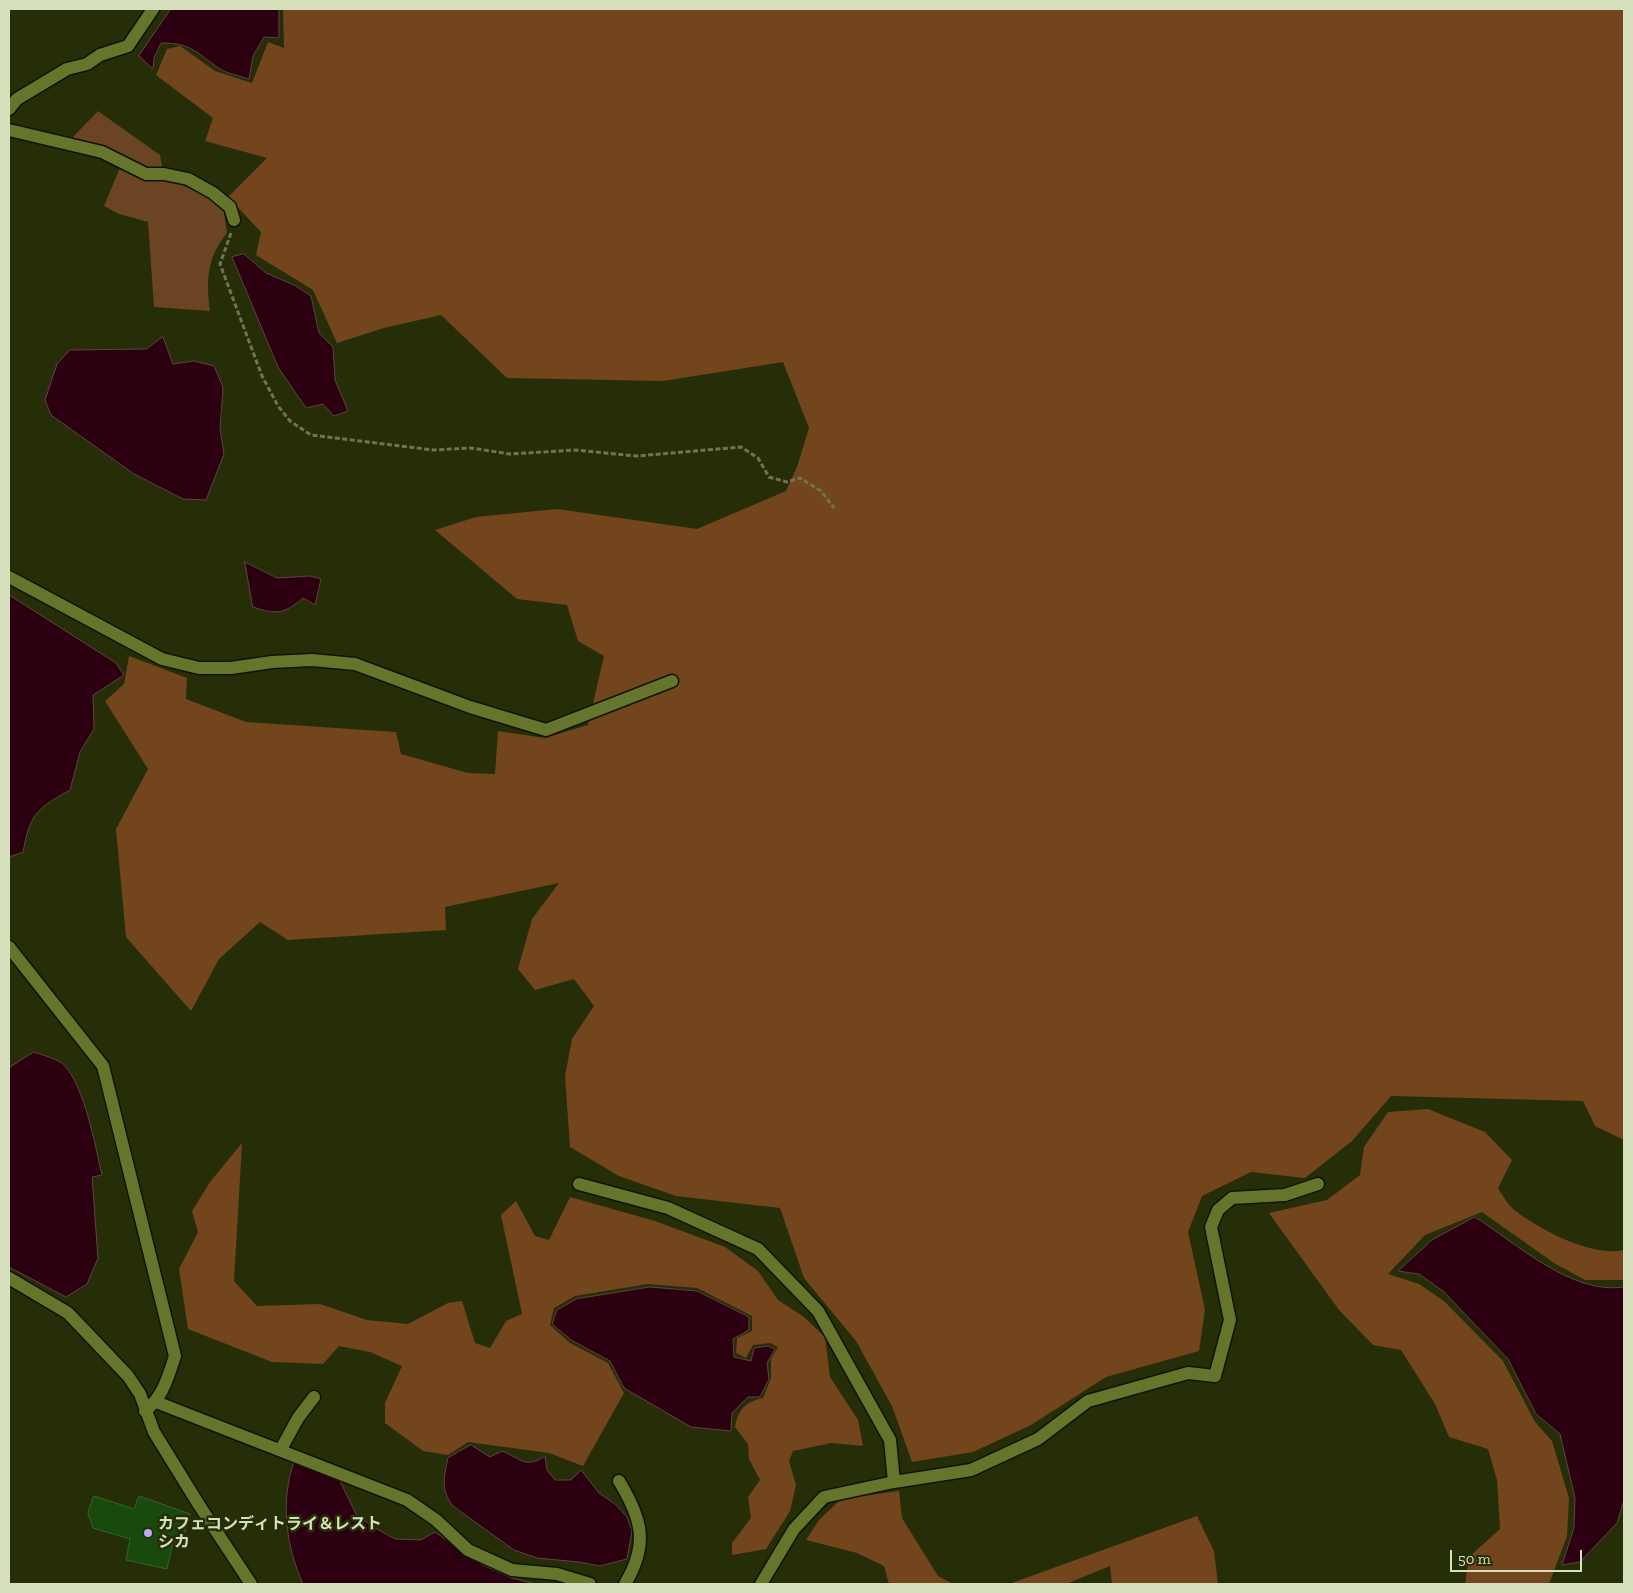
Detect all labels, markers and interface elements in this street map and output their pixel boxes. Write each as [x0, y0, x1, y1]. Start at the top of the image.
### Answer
place label: カフェコンディトライ＆レスト シカ [158, 1514, 382, 1552]
marker: カフェコンディトライ＆レスト シカ [142, 1527, 154, 1539]
scale bar [1453, 1540, 1586, 1572]
text: 50 m [1458, 1550, 1491, 1568]

